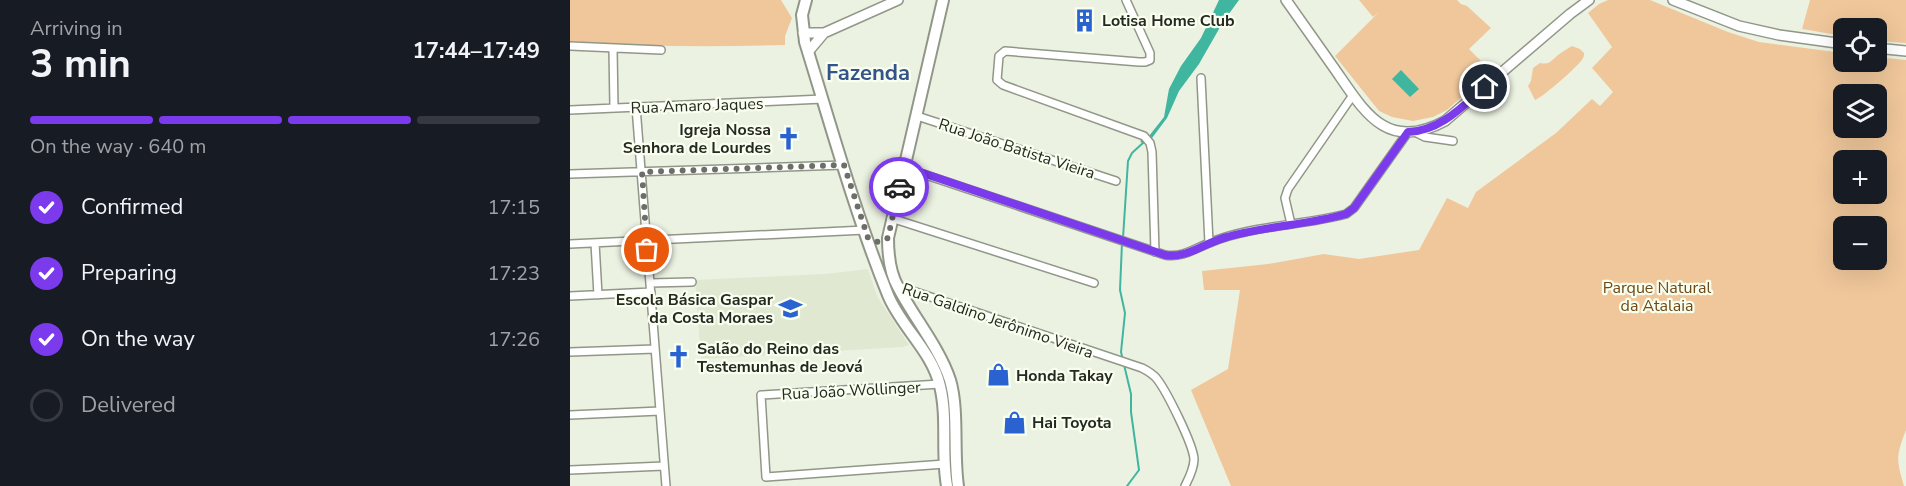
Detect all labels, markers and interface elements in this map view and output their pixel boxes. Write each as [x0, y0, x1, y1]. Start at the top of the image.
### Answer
building icon: Lotisa Home Club [1071, 7, 1097, 33]
place label: Lotisa Home Club [1102, 10, 1235, 32]
text: Arriving in [30, 15, 123, 42]
map controls [1833, 18, 1887, 270]
button: locate [1833, 18, 1887, 72]
text: 17:44–17:49 [412, 36, 540, 66]
text: 3 min [30, 38, 131, 91]
district label: Fazenda [826, 58, 910, 88]
pin [1459, 61, 1510, 112]
icon: home [1468, 70, 1501, 103]
button: layers [1833, 84, 1887, 138]
street label: Rua Amaro Jaques [630, 93, 764, 119]
street label: Rua João Batista Vieira [936, 113, 1098, 185]
place label: Igreja Nossa Senhora de Lourdes [623, 119, 771, 159]
church icon: Igreja Nossa Senhora de Lourdes [776, 125, 802, 151]
text: On the way · 640 m [30, 133, 206, 160]
button: + [1833, 150, 1887, 204]
courier [869, 157, 929, 217]
icon: car [883, 171, 916, 204]
icon: check [30, 191, 63, 224]
text: Confirmed [81, 192, 183, 222]
text: 17:15 [487, 194, 540, 221]
button: − [1833, 216, 1887, 270]
pin [621, 224, 672, 275]
icon: bag [630, 233, 663, 266]
icon: check [30, 257, 63, 290]
text: Preparing [81, 258, 177, 288]
text: 17:23 [487, 260, 540, 287]
park label: Parque Natural da Atalaia [1603, 277, 1712, 317]
street label: Rua Galdino Jerônimo Vieira [899, 278, 1096, 364]
place label: Escola Básica Gaspar da Costa Moraes [616, 289, 774, 329]
school or university icon: Escola Básica Gaspar da Costa Moraes [778, 295, 804, 321]
icon: check [30, 323, 63, 356]
text: On the way [81, 324, 195, 354]
text: 17:26 [487, 326, 540, 353]
place label: Salão do Reino das Testemunhas de Jeová [697, 338, 863, 378]
church icon: Salão do Reino das Testemunhas de Jeová [666, 344, 692, 370]
shop icon: Honda Takay [985, 362, 1011, 388]
place label: Honda Takay [1016, 365, 1113, 387]
street label: Rua João Wollinger [781, 376, 921, 406]
text: Delivered [81, 390, 176, 420]
shop icon: Hai Toyota [1001, 409, 1027, 435]
place label: Hai Toyota [1032, 412, 1112, 434]

